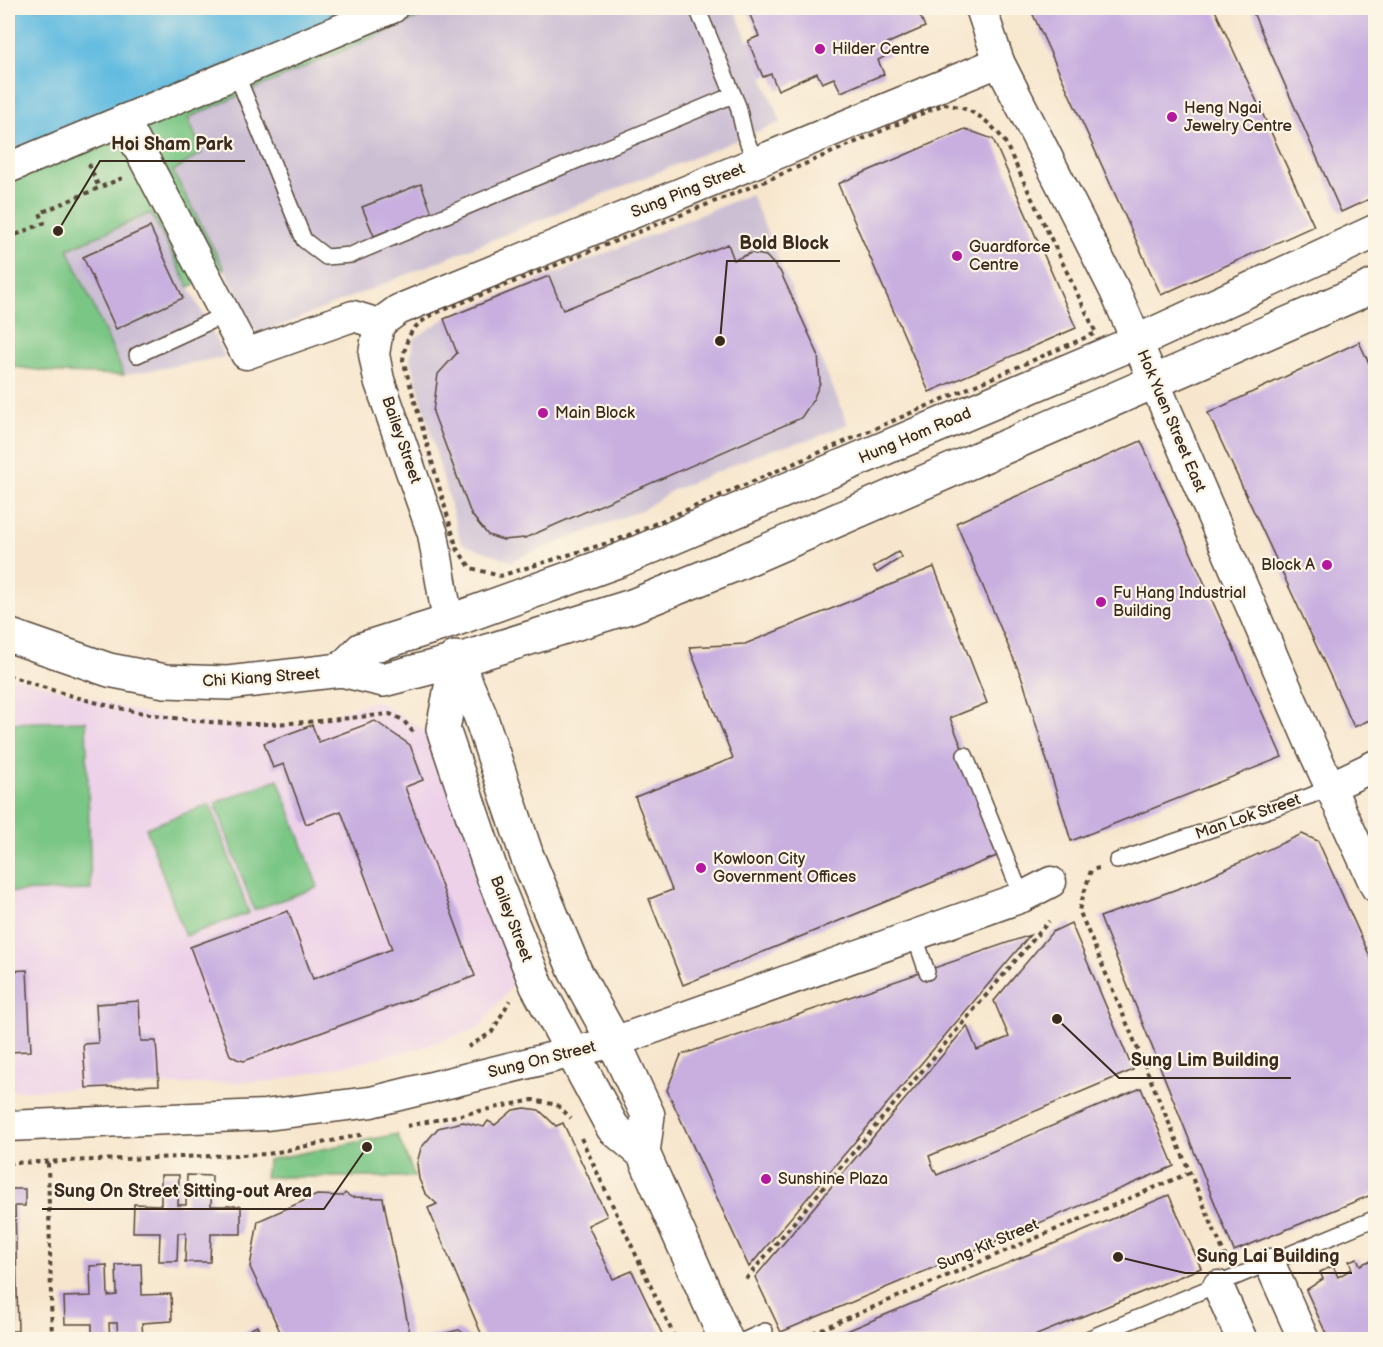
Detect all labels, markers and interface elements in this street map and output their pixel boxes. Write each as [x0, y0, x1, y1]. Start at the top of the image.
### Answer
place label: Hilder Centre [832, 40, 930, 59]
marker: Hilder Centre [813, 42, 827, 56]
place label: Heng Ngai Jewelry Centre [1184, 99, 1293, 136]
marker: Heng Ngai Jewelry Centre [1165, 110, 1179, 124]
callout: Hoi Sham Park [100, 125, 245, 161]
text: Hoi Sham Park [111, 134, 233, 155]
street label: Sung Ping Street [628, 159, 748, 223]
callout: Bold Block [727, 225, 840, 261]
text: Bold Block [739, 233, 829, 254]
place label: Guardforce Centre [969, 238, 1051, 275]
marker: Guardforce Centre [950, 249, 964, 263]
street label: Hok Yuen Street East [1132, 347, 1210, 495]
street label: Bailey Street [377, 394, 425, 486]
place label: Main Block [555, 404, 635, 423]
street label: Hung Hom Road [856, 404, 974, 468]
marker: Main Block [536, 406, 550, 420]
place label: Block A [1261, 556, 1315, 575]
marker: Block A [1320, 558, 1334, 572]
place label: Fu Hang Industrial Building [1113, 584, 1246, 621]
marker: Fu Hang Industrial Building [1094, 595, 1108, 609]
street label: Chi Kiang Street [202, 664, 320, 692]
street label: Man Lok Street [1193, 790, 1303, 844]
place label: Kowloon City Government Offices [713, 850, 856, 887]
marker: Kowloon City Government Offices [694, 861, 708, 875]
street label: Bailey Street [486, 873, 536, 965]
street label: Sung On Street [486, 1037, 598, 1083]
callout: Sung Lim Building [1119, 1042, 1291, 1078]
text: Sung Lim Building [1131, 1050, 1279, 1071]
place label: Sunshine Plaza [778, 1170, 888, 1189]
marker: Sunshine Plaza [759, 1172, 773, 1186]
callout: Sung On Street Sitting-out Area [42, 1173, 324, 1209]
text: Sung On Street Sitting-out Area [54, 1181, 312, 1202]
street label: Sung Kit Street [935, 1215, 1042, 1275]
callout: Sung Lai Building [1185, 1237, 1352, 1273]
text: Sung Lai Building [1197, 1246, 1339, 1267]

